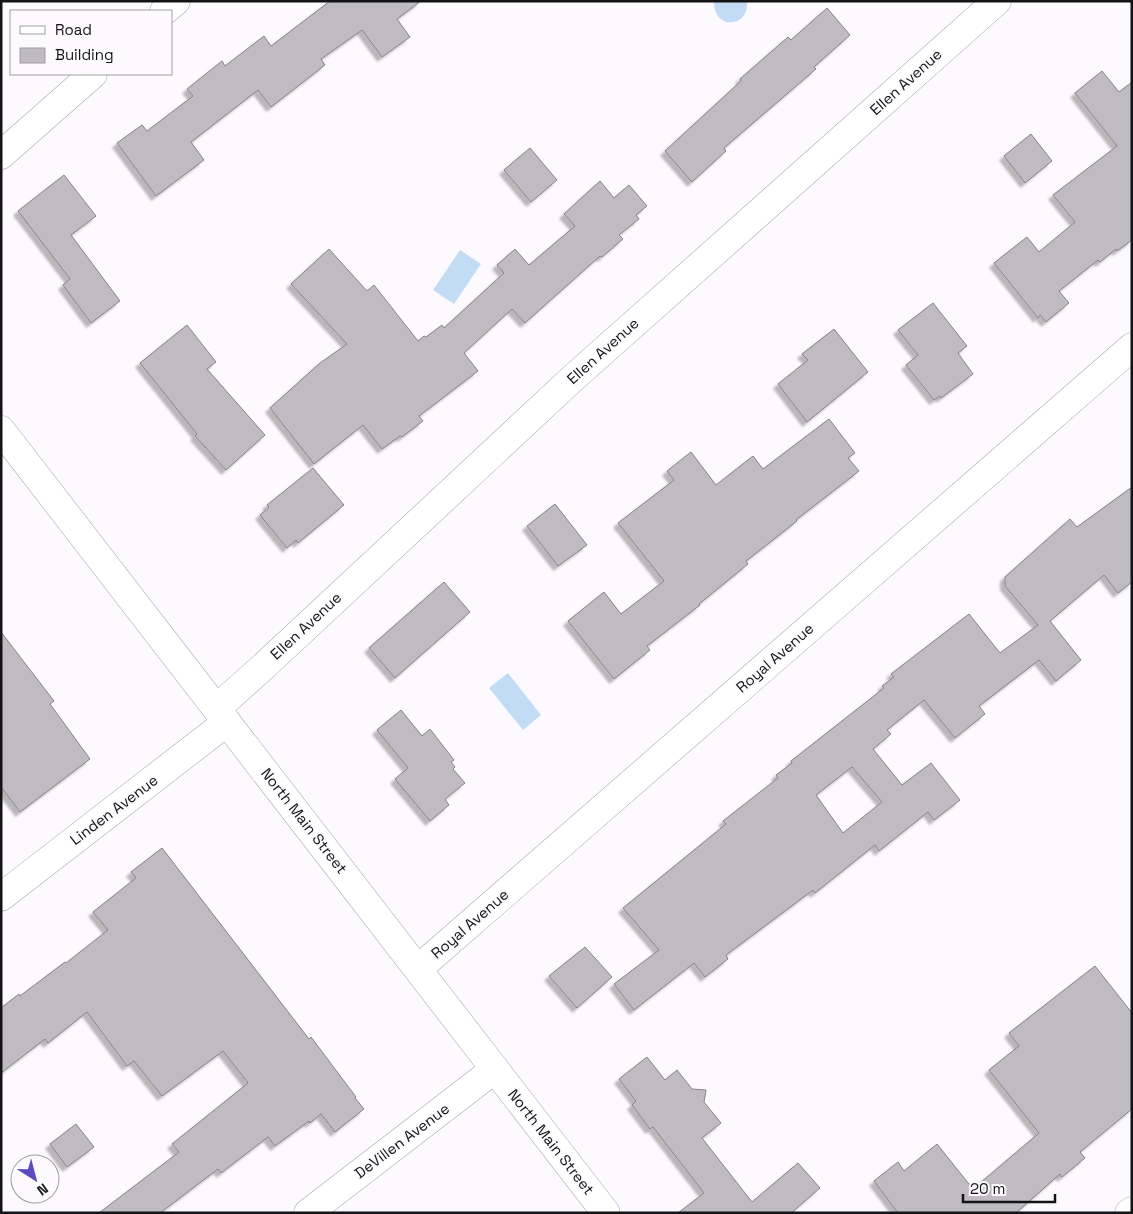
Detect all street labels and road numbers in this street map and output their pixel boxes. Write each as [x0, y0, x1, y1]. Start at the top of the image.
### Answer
street label: Ellen Avenue [866, 44, 946, 119]
street label: Ellen Avenue [563, 313, 643, 388]
street label: Ellen Avenue [266, 588, 345, 663]
street label: Royal Avenue [732, 619, 818, 697]
street label: North Main Street [257, 764, 352, 877]
street label: Linden Avenue [66, 770, 162, 849]
street label: Royal Avenue [427, 885, 513, 963]
street label: North Main Street [504, 1085, 599, 1198]
street label: DeVillen Avenue [351, 1099, 453, 1182]

